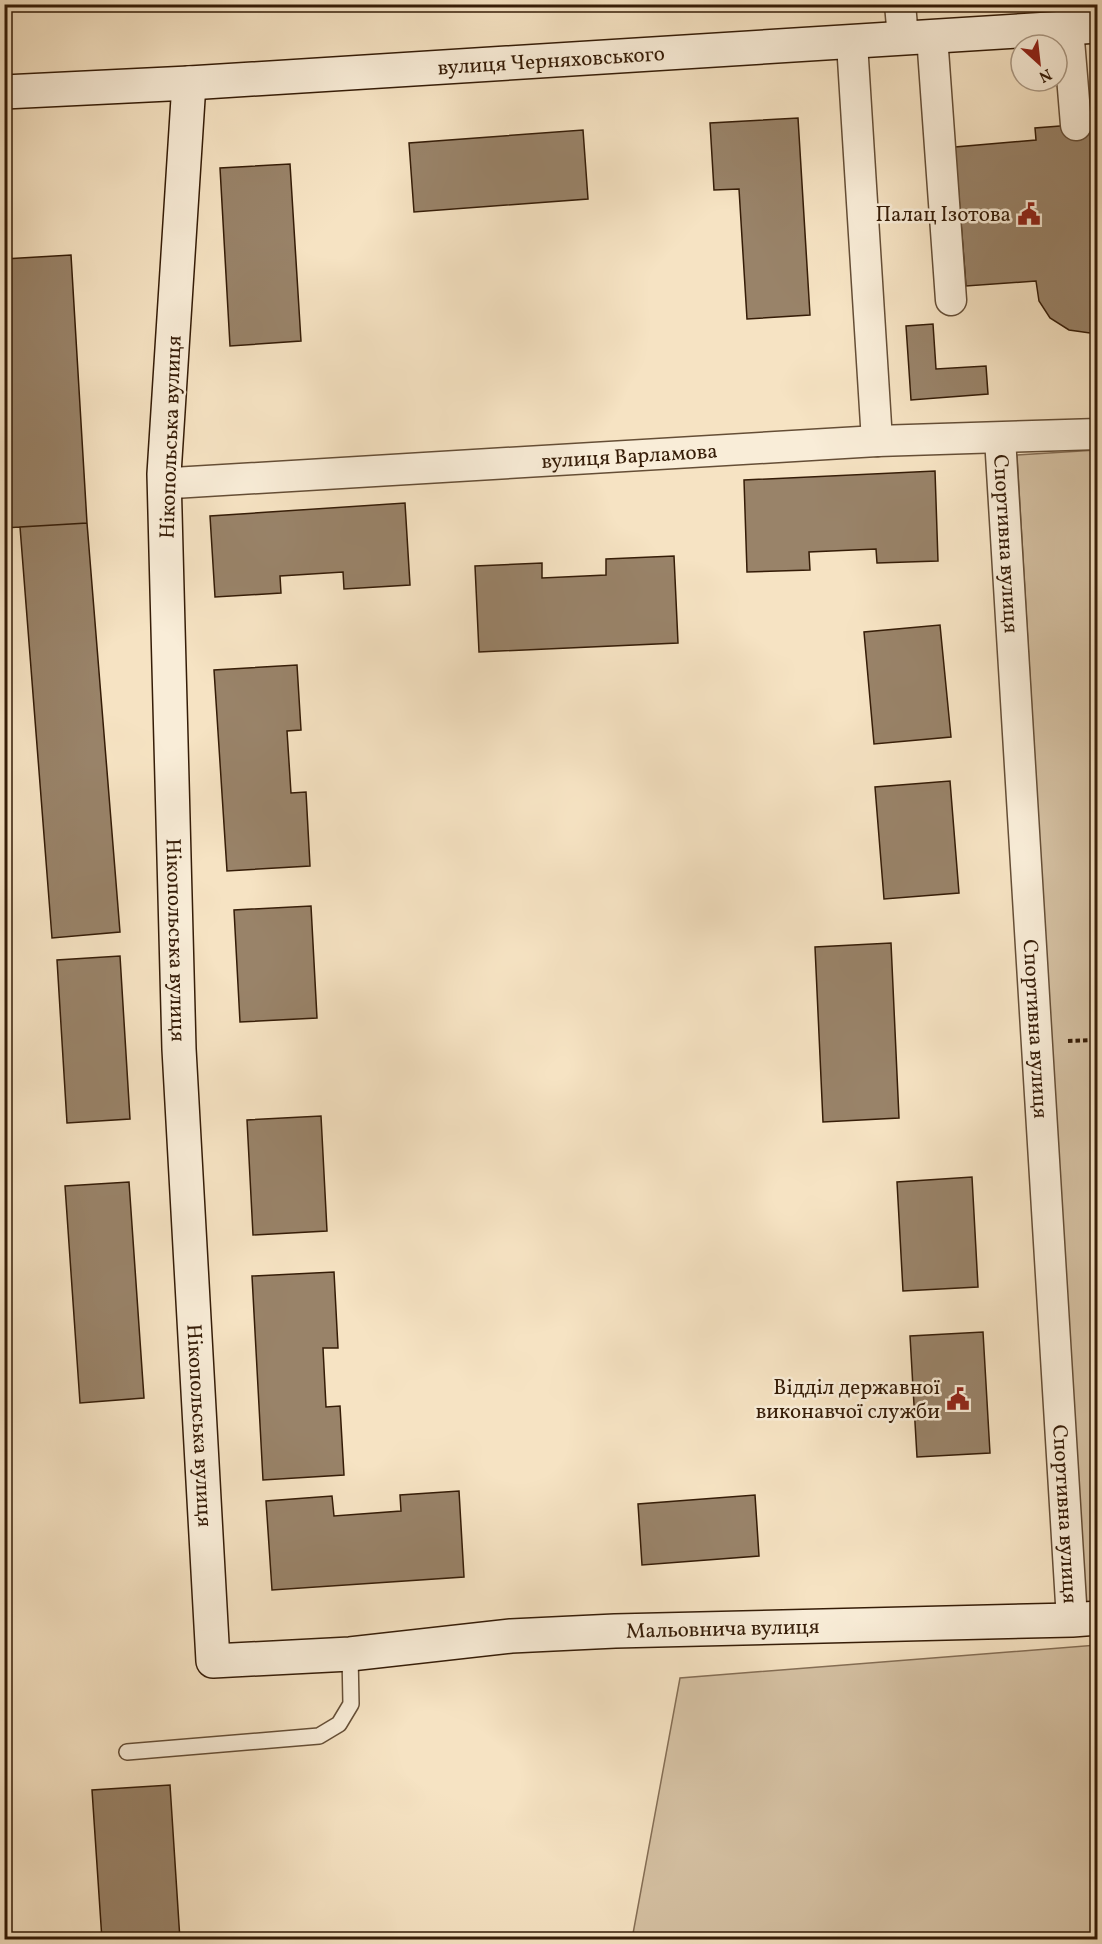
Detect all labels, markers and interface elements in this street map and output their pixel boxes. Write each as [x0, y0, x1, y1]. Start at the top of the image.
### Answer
north arrow [1009, 33, 1069, 93]
street label: вулиця Черняховського [437, 40, 666, 83]
text: N [1034, 62, 1055, 87]
place label: Палац Ізотова [875, 201, 1011, 230]
public building icon: Палац Ізотова [1016, 201, 1042, 227]
street label: Нікопольська вулиця [153, 335, 190, 539]
street label: вулиця Варламова [541, 438, 719, 477]
street label: Спортивна вулиця [985, 454, 1025, 634]
street label: Нікопольська вулиця [158, 838, 192, 1042]
street label: Спортивна вулиця [1015, 939, 1054, 1119]
street label: Нікопольська вулиця [178, 1323, 219, 1528]
place label: Відділ державної виконавчої служби [756, 1374, 940, 1427]
public building icon: Відділ державної виконавчої служби [945, 1386, 971, 1412]
street label: Спортивна вулиця [1044, 1424, 1084, 1605]
street label: Мальовнича вулиця [625, 1613, 820, 1647]

